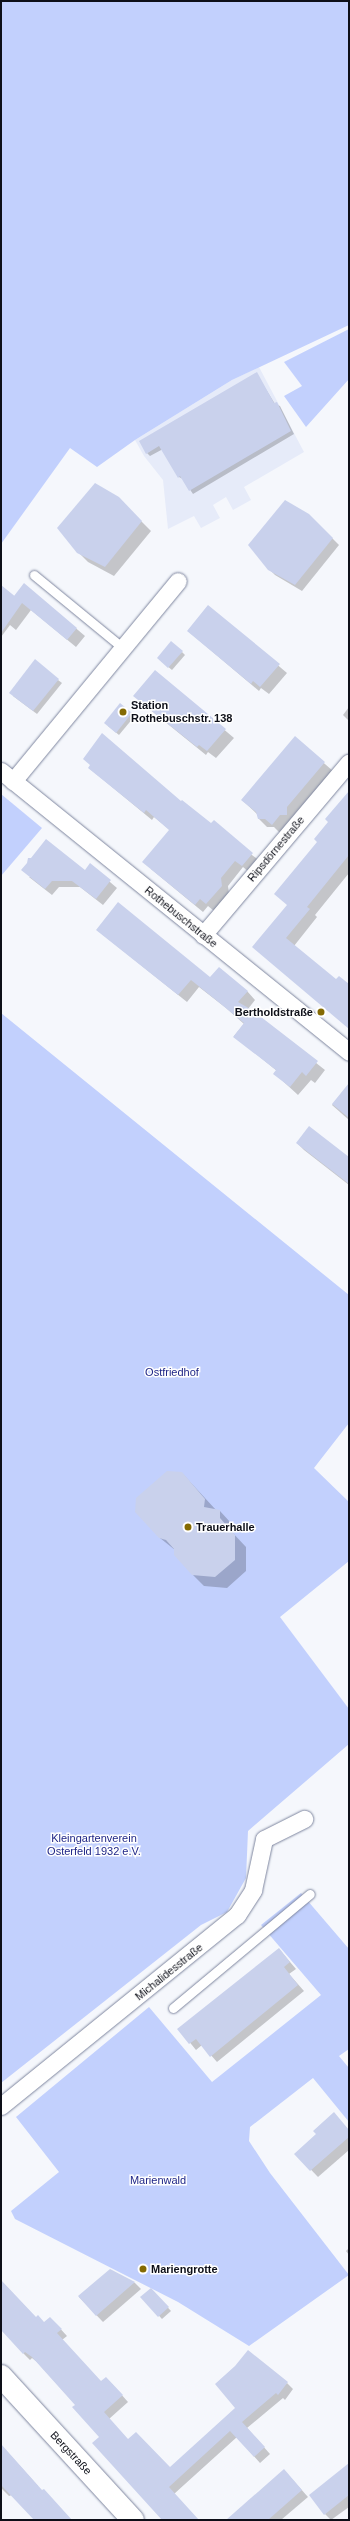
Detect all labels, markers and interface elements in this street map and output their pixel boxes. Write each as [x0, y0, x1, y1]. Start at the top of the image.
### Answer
place label: Station Rothebuschstr. 138 [131, 699, 232, 725]
marker: Station Rothebuschstr. 138 [118, 707, 128, 717]
street label: Ripsdörnestraße [245, 814, 307, 884]
street label: Rothebuschstraße [142, 884, 220, 950]
place label: Bertholdstraße [235, 1005, 313, 1019]
marker: Bertholdstraße [316, 1007, 326, 1017]
park label: Ostfriedhof [145, 1365, 199, 1379]
place label: Trauerhalle [196, 1520, 255, 1534]
marker: Trauerhalle [183, 1522, 193, 1532]
park label: Kleingartenverein Osterfeld 1932 e.V. [47, 1832, 141, 1858]
street label: Michalidesstraße [133, 1941, 205, 2003]
park label: Marienwald [130, 2173, 186, 2187]
place label: Mariengrotte [151, 2262, 218, 2276]
marker: Mariengrotte [138, 2264, 148, 2274]
street label: Bergstraße [48, 2429, 94, 2477]

